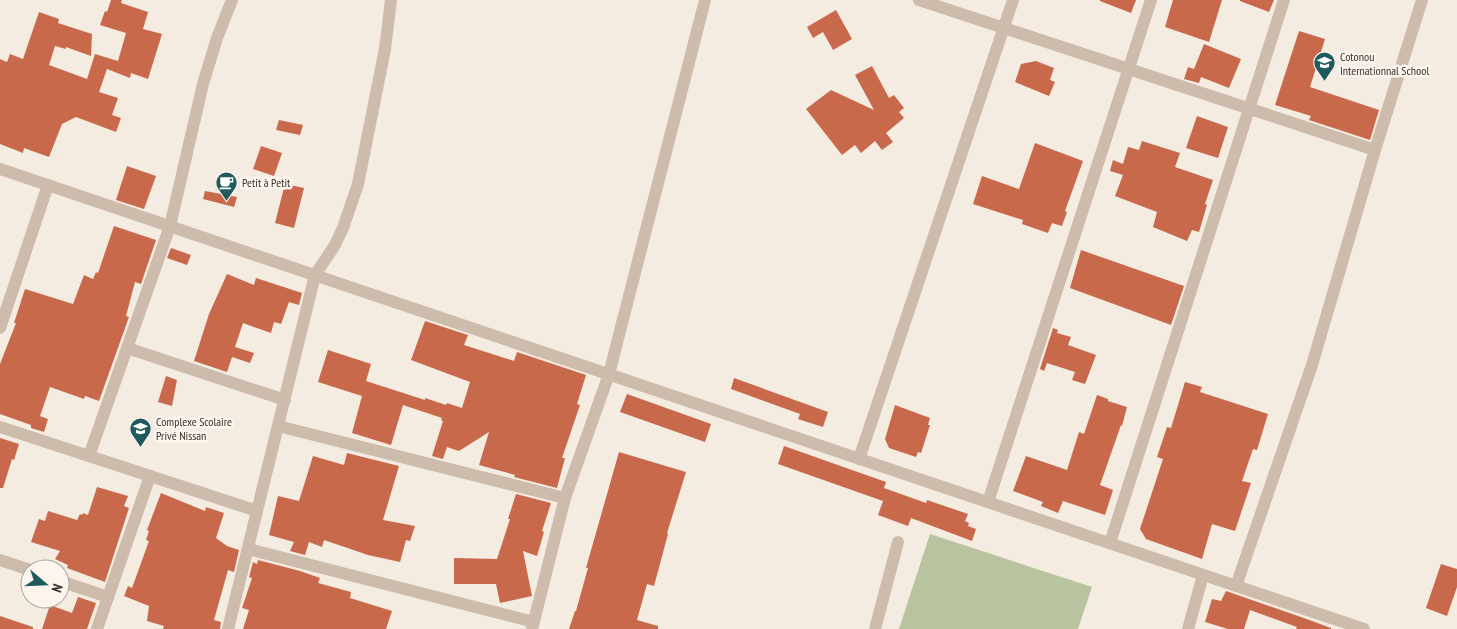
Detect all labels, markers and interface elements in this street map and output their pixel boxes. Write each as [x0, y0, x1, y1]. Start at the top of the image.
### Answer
place label: Cotonou Internationnal School [1340, 49, 1429, 78]
school or university icon: Cotonou Internationnal School [1312, 51, 1336, 82]
cafe icon: Petit à Petit [214, 170, 238, 201]
place label: Petit à Petit [242, 175, 291, 190]
place label: Complexe Scolaire Privé Nissan [156, 414, 232, 443]
school or university icon: Complexe Scolaire Privé Nissan [128, 416, 152, 447]
north arrow [20, 559, 70, 609]
text: N [48, 582, 67, 595]

